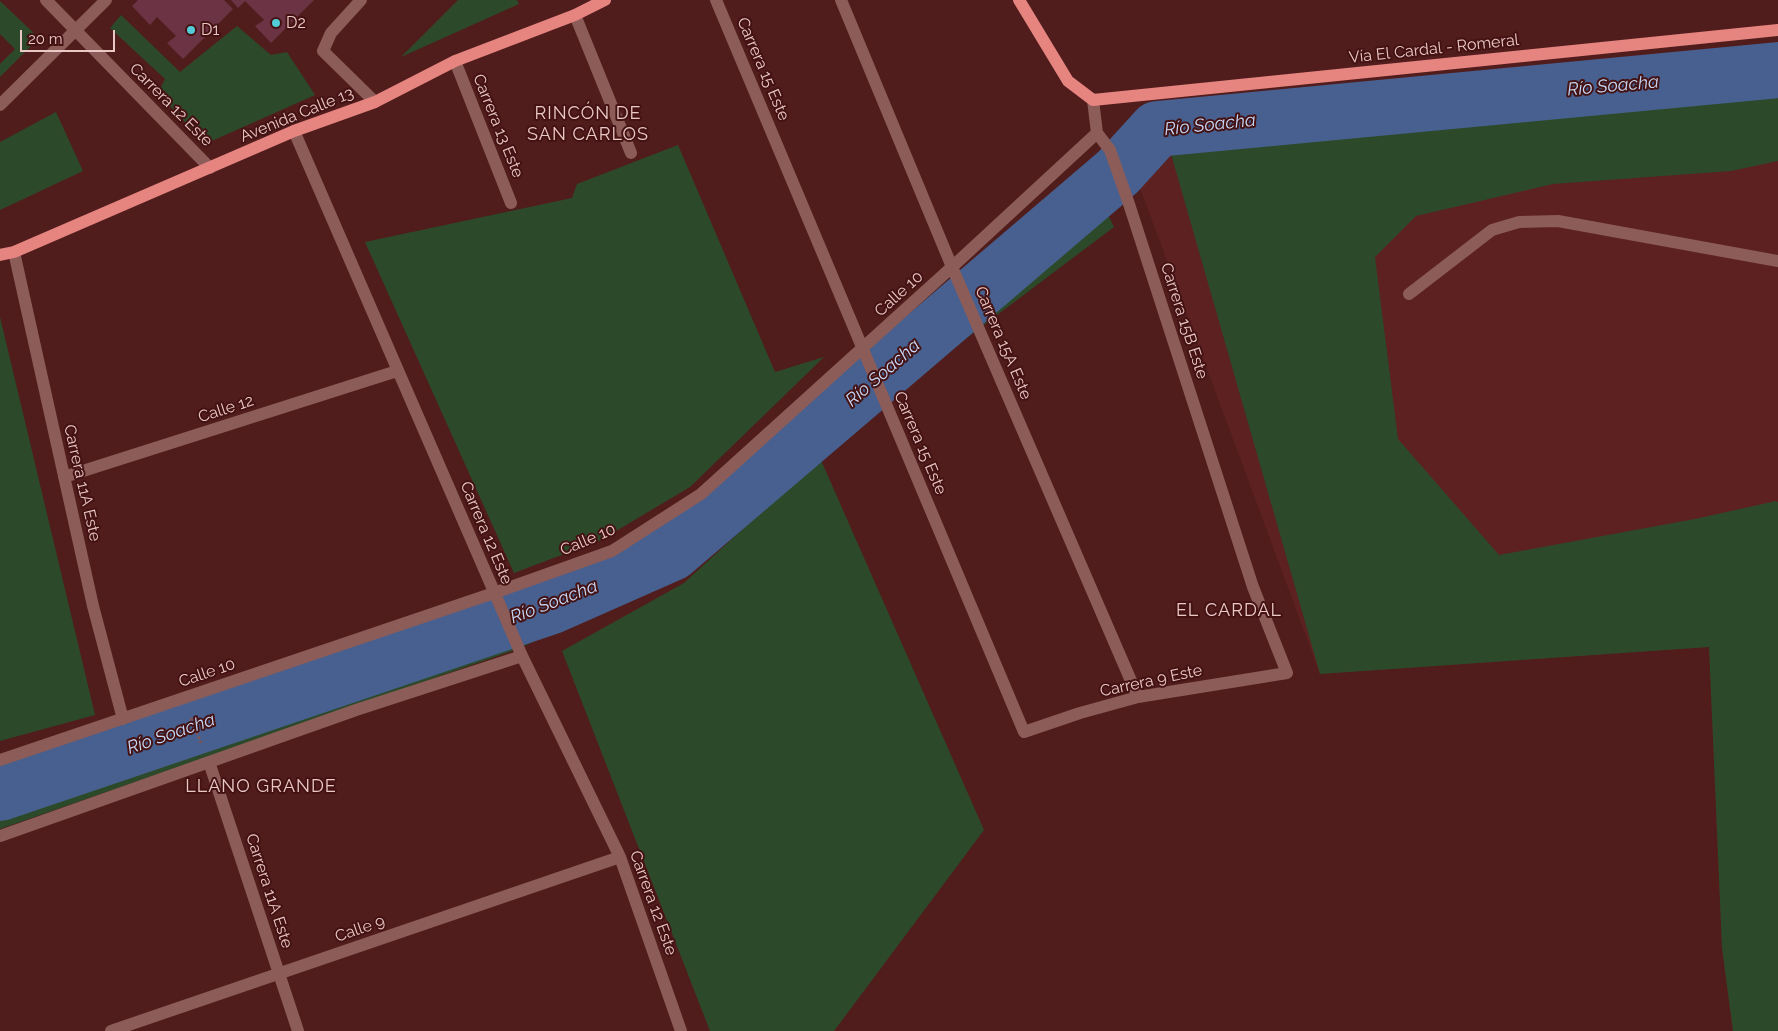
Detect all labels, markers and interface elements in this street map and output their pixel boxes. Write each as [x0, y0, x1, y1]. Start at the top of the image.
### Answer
place label: D2 [286, 13, 306, 33]
street label: Carrera 15 Este [733, 15, 793, 123]
marker: D2 [270, 17, 282, 29]
scale bar [22, 20, 118, 52]
place label: D1 [201, 20, 219, 40]
marker: D1 [185, 24, 197, 36]
text: 20 m [28, 30, 63, 48]
street label: Vía El Cardal - Romeral [1348, 31, 1520, 67]
street label: Carrera 12 Este [125, 59, 217, 151]
street label: Carrera 13 Este [469, 71, 527, 181]
water label: Río Soacha [1566, 71, 1660, 101]
street label: Avenida Calle 13 [237, 83, 357, 147]
district label: RINCÓN DE SAN CARLOS [526, 103, 650, 146]
water label: Río Soacha [1163, 109, 1257, 141]
street label: Carrera 15B Este [1156, 261, 1212, 381]
street label: Calle 10 [871, 267, 927, 321]
street label: Carrera 15A Este [971, 284, 1035, 402]
water label: Río Soacha [841, 335, 925, 411]
street label: Carrera 15 Este [890, 389, 950, 497]
street label: Calle 12 [196, 391, 256, 427]
street label: Carrera 11A Este [59, 423, 105, 543]
street label: Carrera 12 Este [456, 479, 516, 587]
street label: Calle 10 [557, 520, 619, 560]
water label: Río Soacha [507, 575, 601, 629]
district label: EL CARDAL [1175, 600, 1283, 622]
street label: Calle 10 [176, 654, 238, 692]
street label: Carrera 9 Este [1098, 661, 1204, 701]
water label: Río Soacha [124, 709, 218, 759]
district label: LLANO GRANDE [184, 776, 338, 798]
street label: Carrera 11A Este [241, 831, 297, 951]
street label: Carrera 12 Este [625, 848, 681, 958]
street label: Calle 9 [333, 912, 387, 946]

